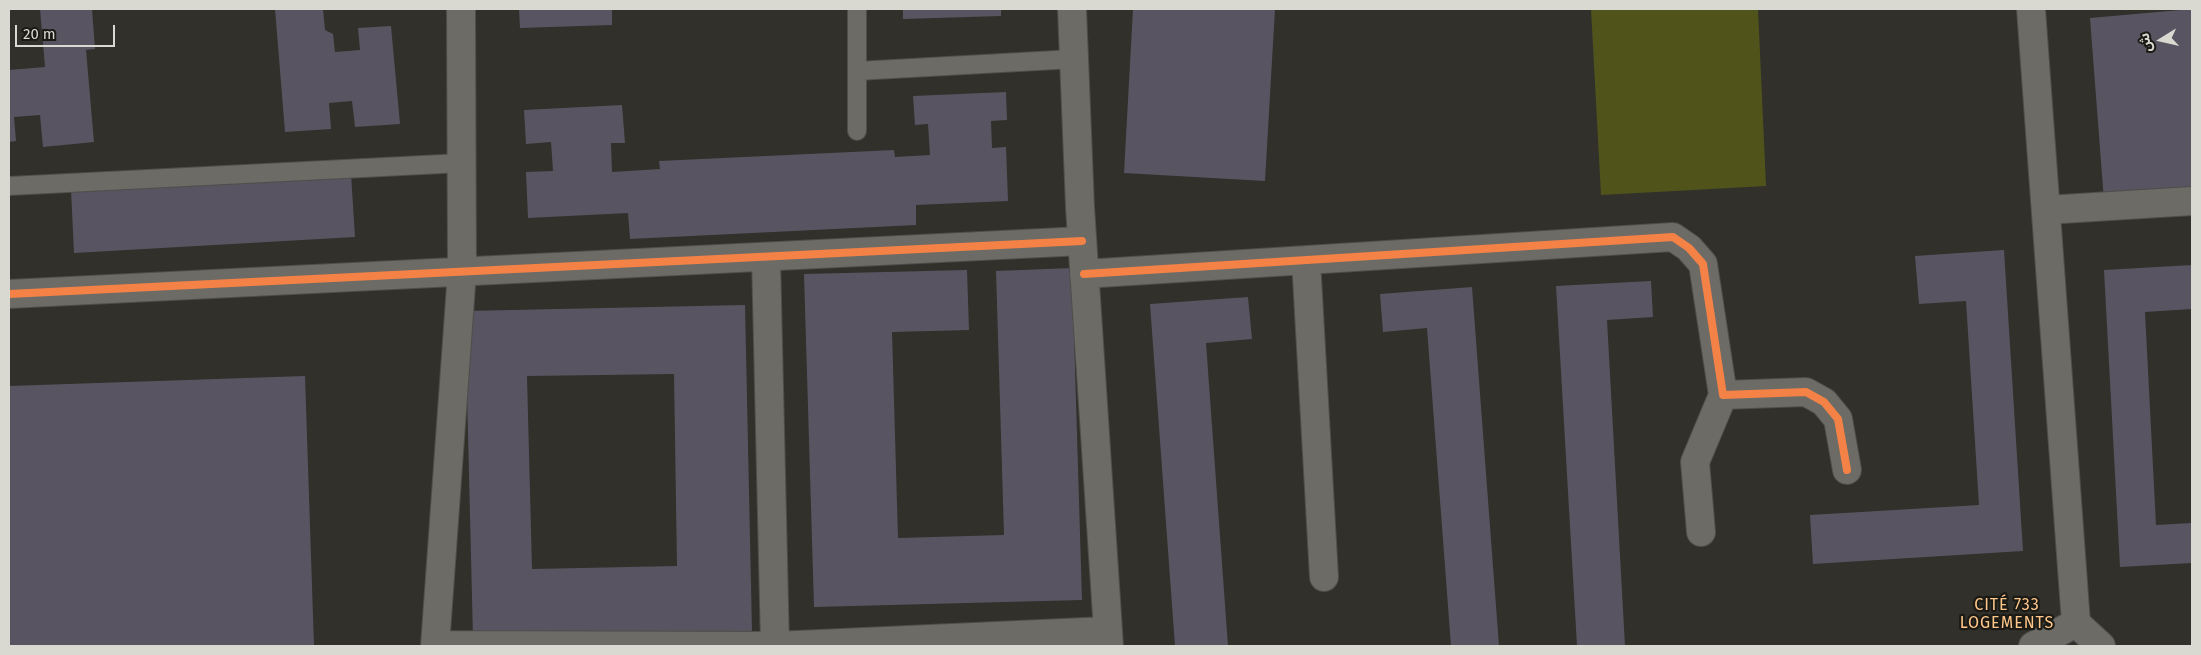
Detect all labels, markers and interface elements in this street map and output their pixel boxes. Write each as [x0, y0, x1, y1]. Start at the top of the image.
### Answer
scale bar [18, 15, 118, 47]
north arrow [2136, 15, 2186, 65]
text: 20 m [23, 25, 56, 43]
text: ش [2136, 32, 2156, 54]
district label: CITÉ 733 LOGEMENTS [1959, 596, 2055, 634]

